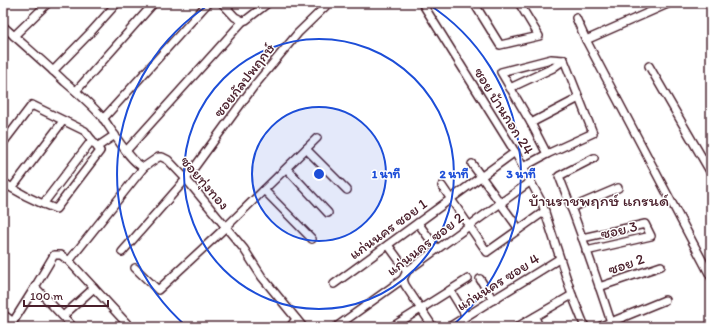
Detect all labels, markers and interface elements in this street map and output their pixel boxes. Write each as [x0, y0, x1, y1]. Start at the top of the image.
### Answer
street label: ซอยกัลปพฤกษ์ [210, 39, 279, 121]
street label: ซอย บ้านกอก 24 [470, 64, 538, 158]
street label: ซอยทุ่งทอง [176, 152, 233, 214]
centre of rings [312, 167, 326, 181]
text: 1 นาที [372, 167, 401, 181]
text: 2 นาที [439, 167, 469, 181]
text: 3 นาที [506, 167, 536, 181]
district label: บ้านราชพฤกษ์ แกรนด์ [529, 191, 669, 210]
street label: แก่นนคร ซอย 1 [345, 195, 431, 263]
street label: แก่นนคร ซอย 2 [383, 208, 467, 280]
street label: ซอย 3 [599, 217, 639, 243]
street label: แก่นนคร ซอย 4 [453, 249, 543, 315]
street label: ซอย 2 [606, 249, 647, 279]
scale bar [24, 282, 108, 308]
text: 100 m [30, 289, 63, 303]

